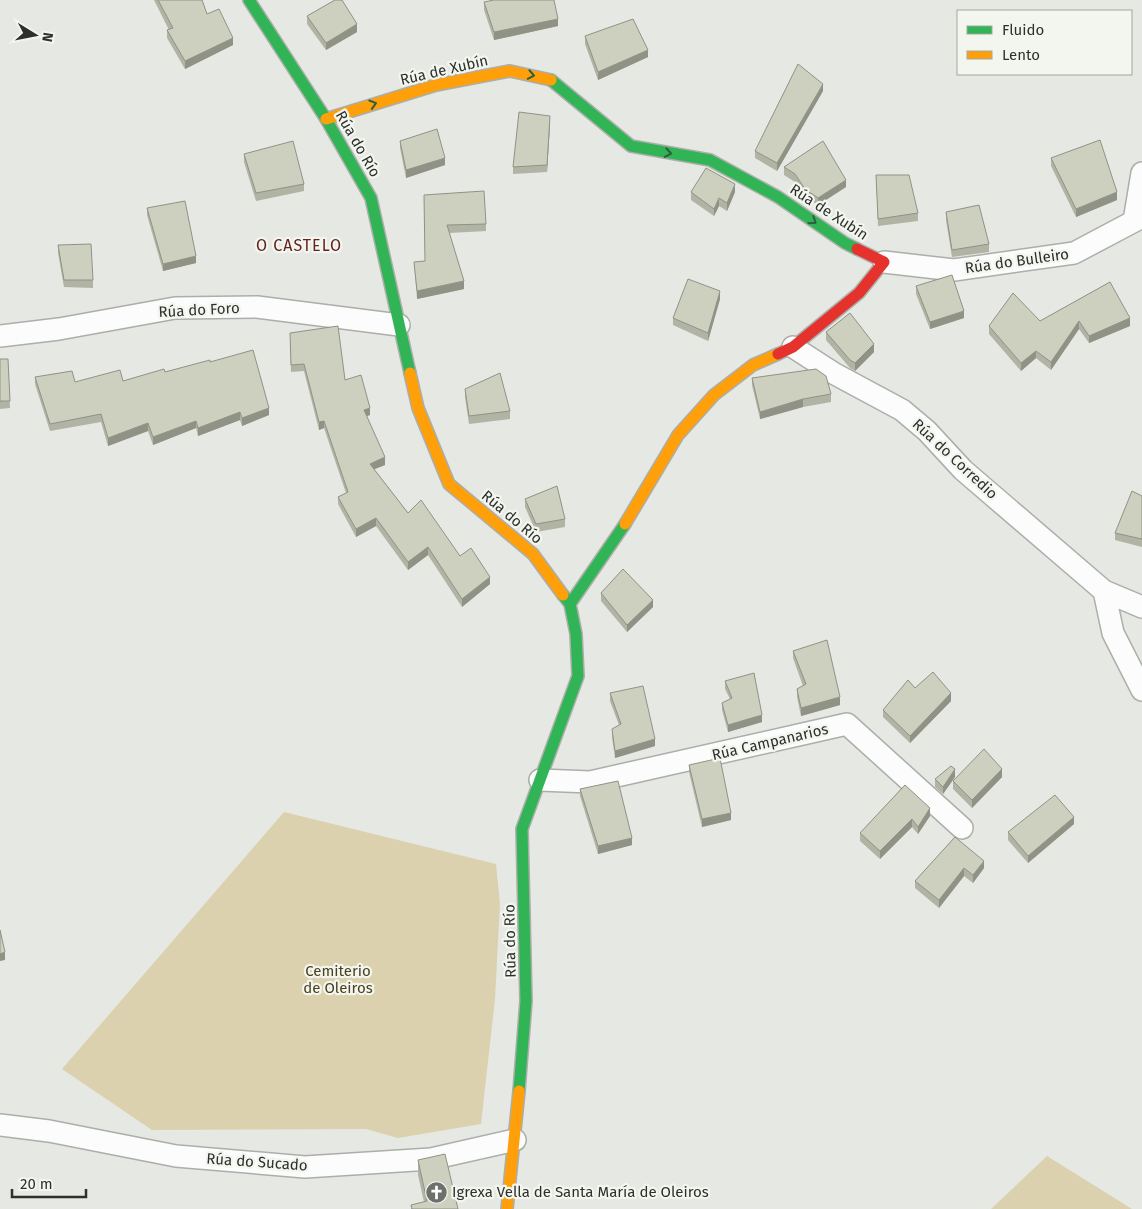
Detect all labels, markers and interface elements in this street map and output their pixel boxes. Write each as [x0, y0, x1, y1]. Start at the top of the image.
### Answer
north arrow [10, 10, 60, 60]
legend [957, 10, 1132, 75]
text: Fluido [1002, 21, 1044, 39]
text: N [38, 31, 56, 43]
text: Lento [1002, 46, 1040, 64]
street label: Rúa de Xubín [398, 51, 490, 89]
one-way arrow [526, 69, 535, 79]
one-way arrow [368, 100, 377, 110]
street label: Rúa do Río [332, 108, 384, 180]
one-way arrow [663, 147, 672, 157]
street label: Rúa de Xubín [786, 180, 872, 244]
one-way arrow [807, 215, 817, 224]
district label: O CASTELO [256, 236, 342, 255]
street label: Rúa do Bulleiro [964, 245, 1070, 277]
street label: Rúa do Foro [158, 299, 240, 321]
street label: Rúa do Corredio [909, 415, 1001, 503]
street label: Rúa do Río [478, 486, 546, 548]
street label: Rúa Campanarios [710, 720, 830, 764]
street label: Rúa do Río [500, 904, 520, 978]
park label: Cemiterio de Oleiros [303, 962, 373, 997]
street label: Rúa do Sucado [206, 1149, 308, 1175]
scale bar [12, 1166, 86, 1198]
text: 20 m [20, 1175, 53, 1193]
church icon: Igrexa Vella de Santa María de Oleiros [424, 1180, 448, 1204]
place label: Igrexa Vella de Santa María de Oleiros [452, 1183, 709, 1201]

